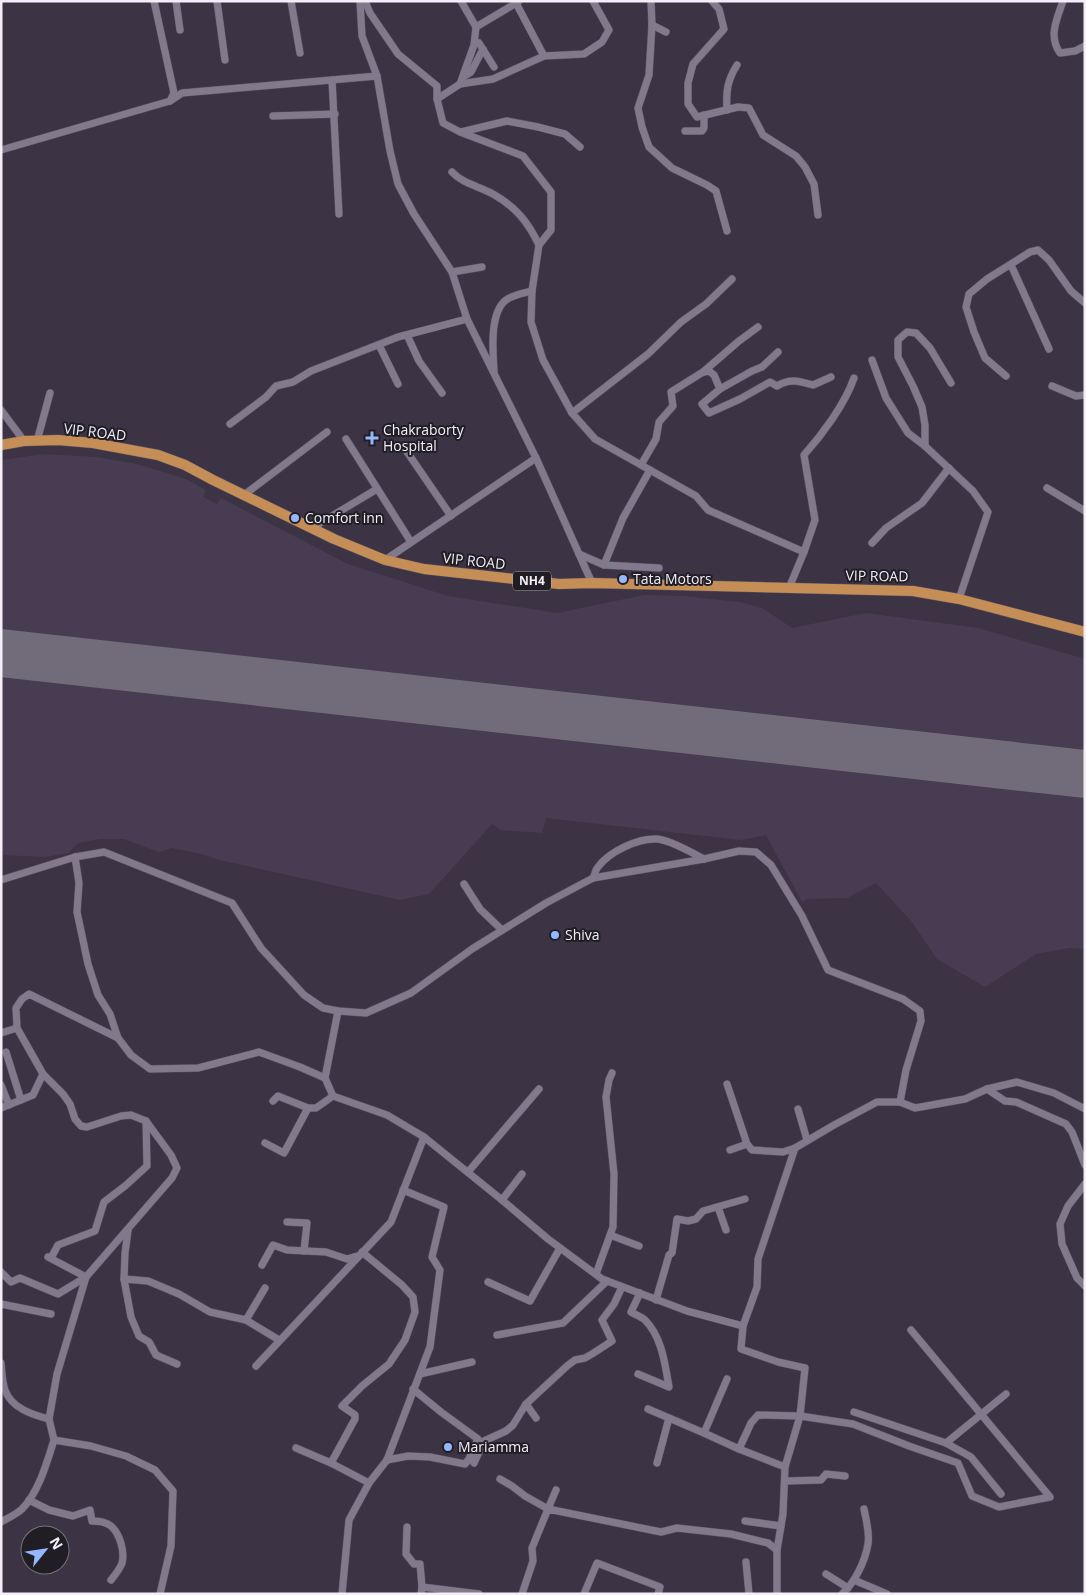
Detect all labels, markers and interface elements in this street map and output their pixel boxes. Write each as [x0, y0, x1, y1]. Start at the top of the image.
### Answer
street label: VIP ROAD [63, 418, 127, 445]
place label: Chakraborty Hospital [383, 420, 465, 455]
marker: Chakraborty Hospital [365, 431, 379, 445]
place label: Comfort inn [305, 508, 383, 527]
marker: Comfort inn [289, 512, 301, 524]
street label: VIP ROAD [442, 548, 506, 573]
street label: VIP ROAD [845, 565, 909, 586]
place label: Tata Motors [633, 569, 712, 588]
road number: NH4 [513, 572, 551, 590]
marker: Tata Motors [617, 573, 629, 585]
place label: Shiva [565, 925, 600, 944]
marker: Shiva [549, 929, 561, 941]
place label: Mariamma [458, 1437, 529, 1456]
marker: Mariamma [442, 1441, 454, 1453]
north arrow [20, 1525, 70, 1575]
text: N [46, 1534, 68, 1553]

